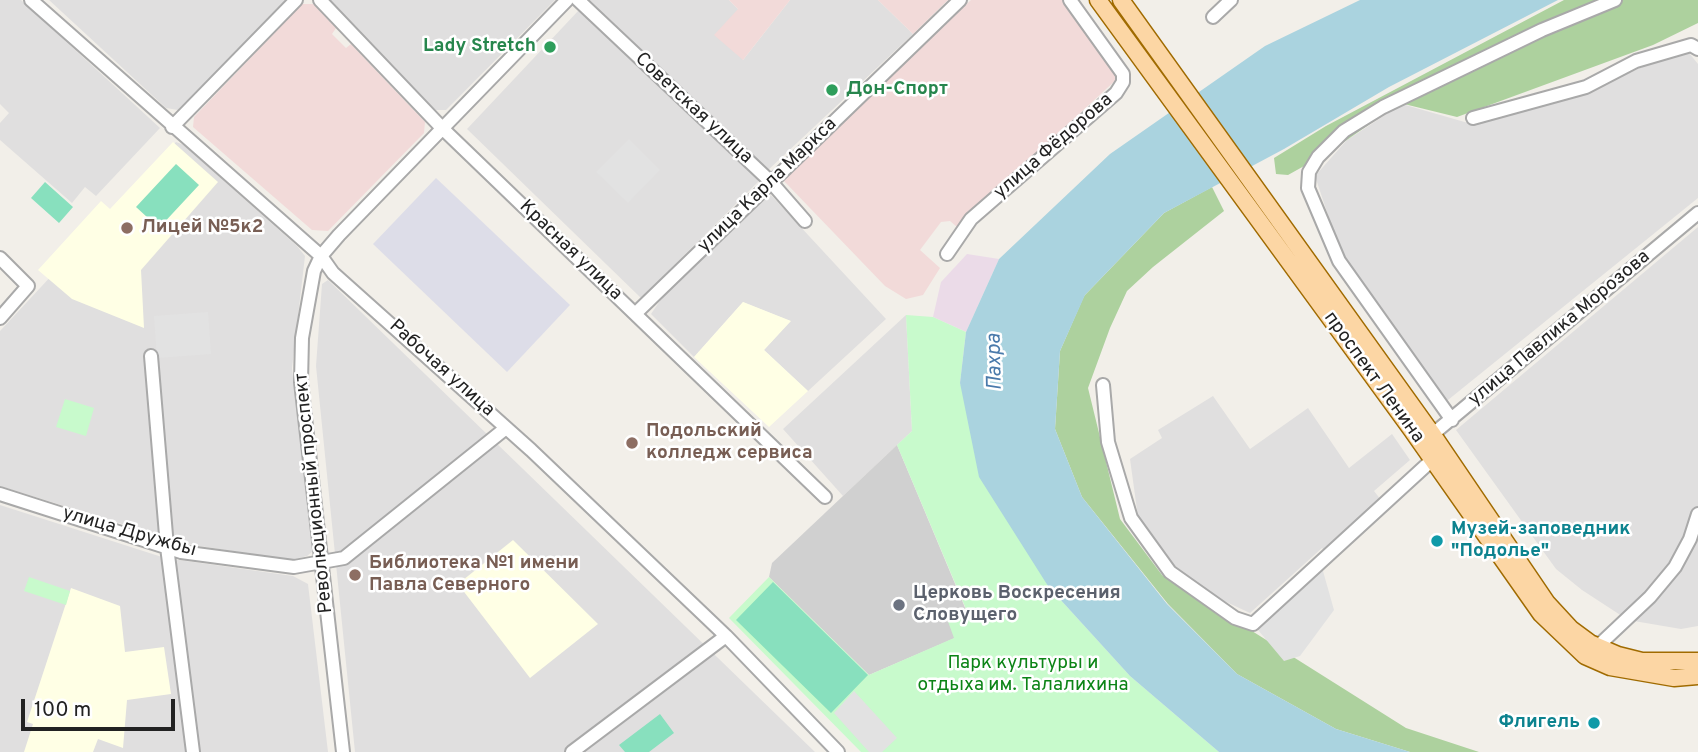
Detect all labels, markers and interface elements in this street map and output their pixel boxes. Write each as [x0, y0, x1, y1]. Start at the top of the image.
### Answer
place label: Lady Stretch [423, 36, 536, 58]
marker: Lady Stretch [542, 39, 558, 55]
street label: Советская улица [629, 48, 757, 170]
place label: Дон-Спорт [846, 79, 948, 101]
marker: Дон-Спорт [824, 82, 840, 98]
street label: улица Фёдорова [990, 89, 1118, 205]
street label: улица Карла Маркса [694, 114, 842, 258]
street label: Красная улица [514, 196, 626, 306]
place label: Лицей №5к2 [141, 217, 263, 239]
marker: Лицей №5к2 [119, 220, 135, 236]
street label: улица Павлика Морозова [1465, 246, 1655, 412]
street label: проспект Ленина [1318, 308, 1428, 448]
street label: Рабочая улица [384, 316, 498, 422]
water label: Пахра [983, 333, 1009, 391]
street label: Революционный проспект [291, 372, 339, 614]
place label: Подольский колледж сервиса [646, 421, 813, 465]
marker: Подольский колледж сервиса [624, 435, 640, 451]
street label: улица Дружбы [60, 503, 198, 563]
place label: Музей-заповедник "Подолье" [1451, 519, 1630, 563]
marker: Музей-заповедник "Подолье" [1429, 533, 1445, 549]
place label: Библиотека №1 имени Павла Северного [369, 553, 579, 597]
marker: Библиотека №1 имени Павла Северного [347, 567, 363, 583]
place label: Церковь Воскресения Словущего [913, 583, 1121, 627]
marker: Церковь Воскресения Словущего [891, 597, 907, 613]
park label: Парк культуры и отдыха им. Талалихина [917, 653, 1129, 697]
scale bar [24, 686, 178, 730]
text: 100 m [34, 697, 91, 724]
place label: Флигель [1499, 712, 1580, 734]
marker: Флигель [1586, 715, 1602, 731]

